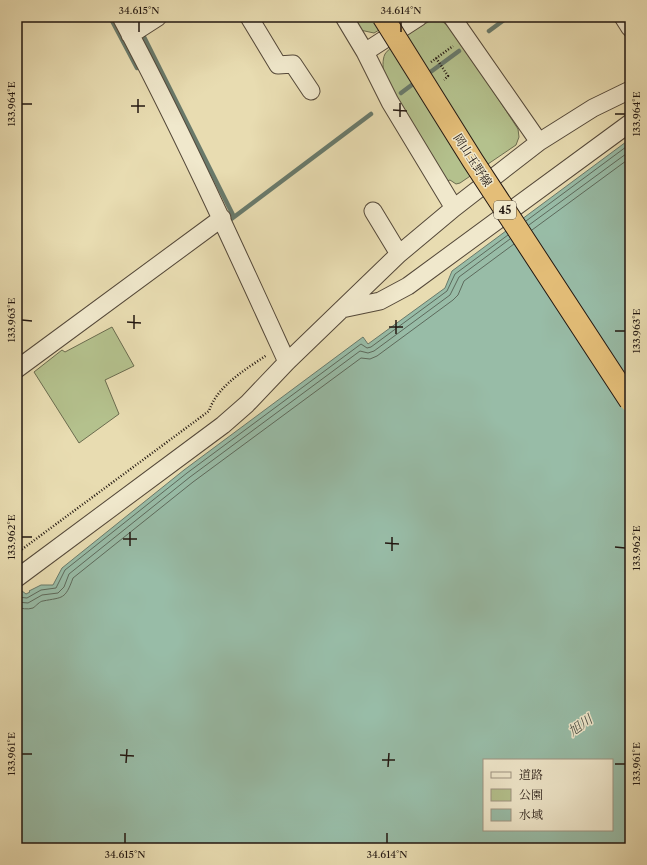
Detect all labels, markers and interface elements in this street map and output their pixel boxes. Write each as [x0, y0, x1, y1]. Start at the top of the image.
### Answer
text: 34.615°N [119, 4, 160, 17]
text: 34.614°N [380, 4, 422, 17]
text: 133.964°E [5, 81, 18, 127]
text: 133.964°E [630, 91, 643, 137]
street label: 岡山玉野線 [450, 131, 496, 189]
road number: 45 [494, 201, 516, 219]
text: 133.963°E [5, 297, 18, 343]
text: 133.963°E [630, 308, 643, 354]
text: 133.962°E [5, 514, 18, 560]
text: 133.962°E [630, 525, 643, 571]
water label: 旭川 [565, 710, 597, 739]
text: 133.961°E [5, 732, 18, 776]
text: 133.961°E [630, 742, 643, 786]
legend [483, 759, 613, 831]
text: 道路 [519, 767, 543, 782]
text: 公園 [519, 787, 543, 802]
text: 水域 [519, 807, 543, 822]
text: 34.615°N [105, 848, 146, 861]
text: 34.614°N [366, 848, 408, 861]

